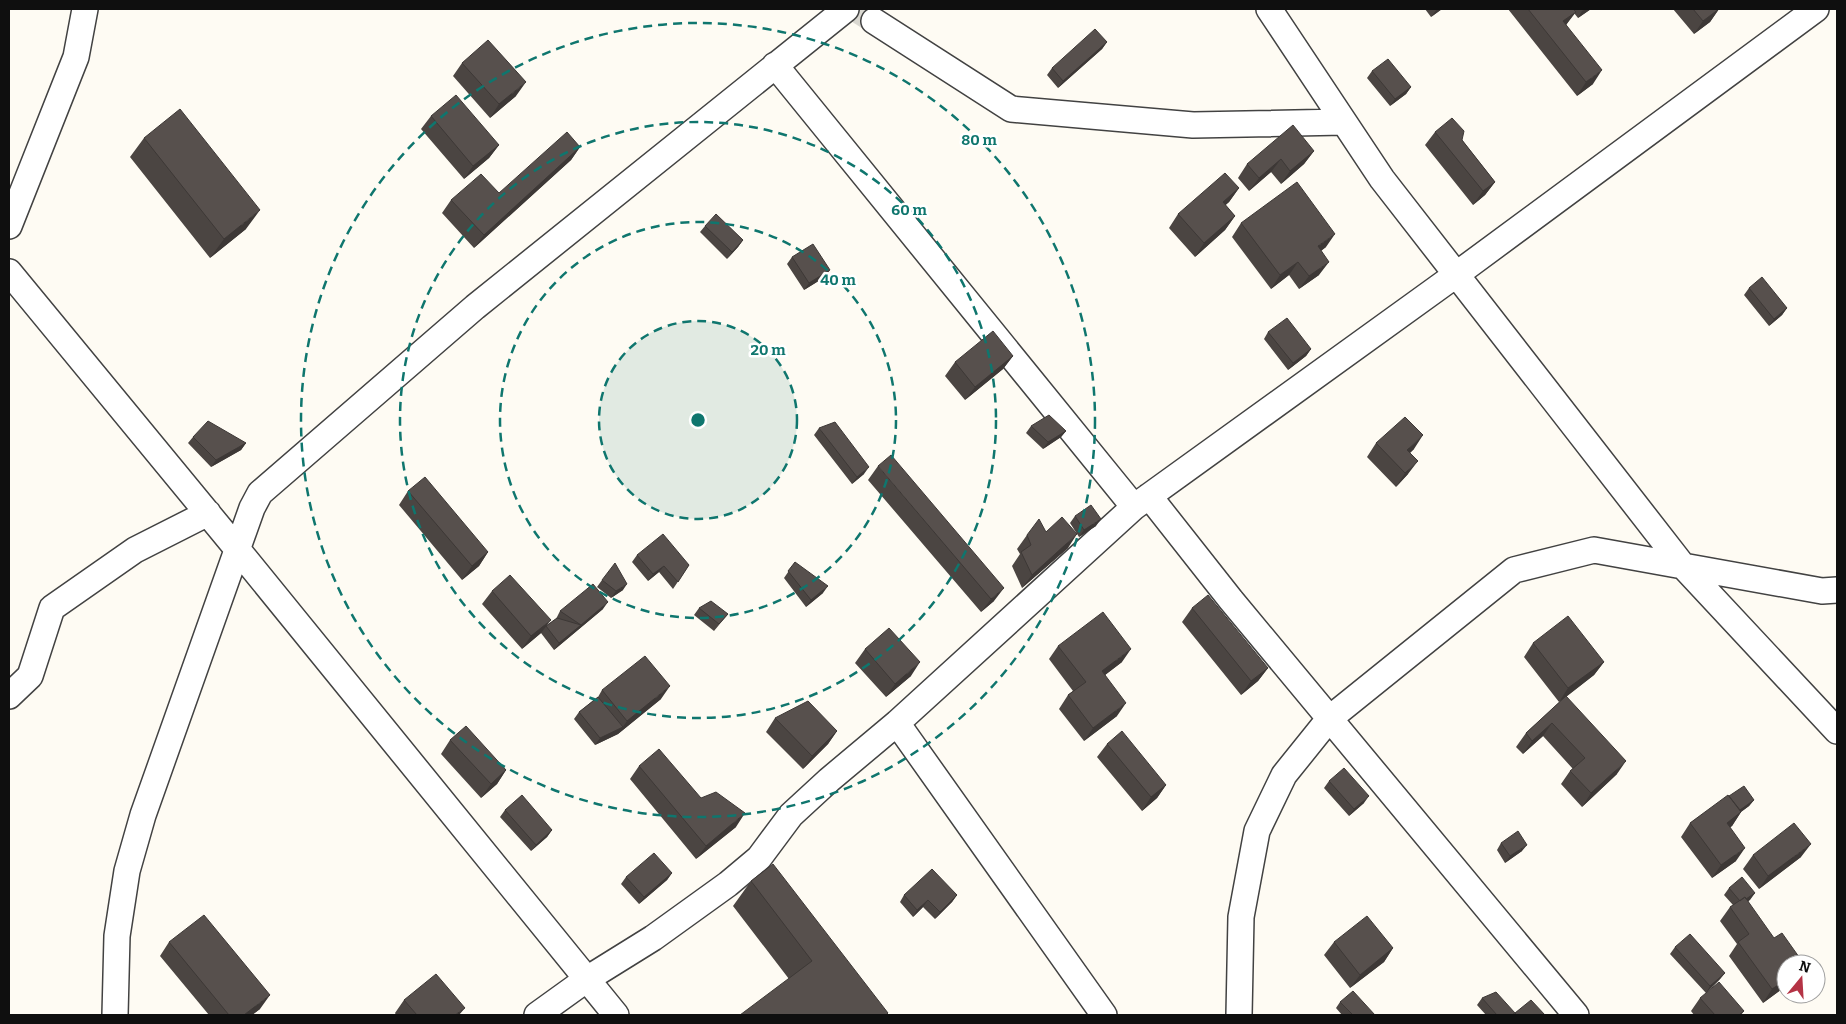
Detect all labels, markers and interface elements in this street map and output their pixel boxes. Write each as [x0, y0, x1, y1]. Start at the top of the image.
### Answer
text: 80 m [961, 131, 997, 149]
text: 60 m [891, 201, 927, 219]
text: 40 m [820, 271, 857, 289]
text: 20 m [751, 341, 786, 359]
centre of rings [689, 411, 707, 429]
north arrow [1776, 954, 1826, 1004]
text: N [1797, 957, 1813, 977]

